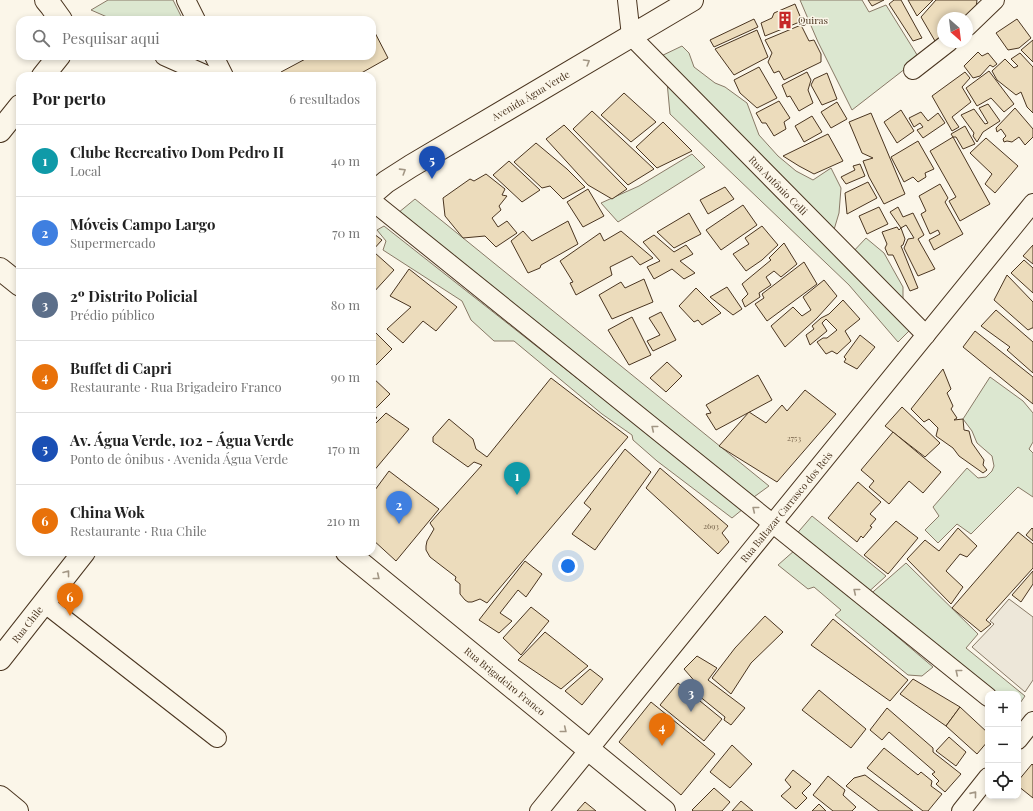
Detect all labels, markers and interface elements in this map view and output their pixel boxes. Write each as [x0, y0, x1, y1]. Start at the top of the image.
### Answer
building icon: Quiras [775, 10, 795, 30]
north arrow [937, 12, 973, 48]
place label: Quiras [798, 13, 828, 27]
search box [16, 16, 376, 60]
icon: search [30, 27, 52, 49]
text: Pesquisar aqui [62, 28, 160, 48]
one-way arrow [583, 59, 590, 66]
street label: Avenida Água Verde [488, 67, 572, 124]
text: Por perto [32, 87, 106, 109]
text: 6 resultados [289, 90, 360, 107]
text: Clube Recreativo Dom Pedro II [70, 142, 284, 162]
pin: 5 [419, 146, 445, 179]
text: 1 [43, 152, 47, 169]
text: 40 m [331, 152, 360, 169]
street label: Rua Antônio Celli [746, 153, 811, 218]
text: Local [70, 162, 101, 179]
one-way arrow [399, 168, 406, 176]
text: Móveis Campo Largo [70, 214, 215, 234]
text: 2 [42, 224, 48, 241]
text: 70 m [332, 224, 360, 241]
text: Supermercado [70, 234, 156, 251]
text: 2º Distrito Policial [70, 286, 198, 306]
text: 3 [42, 296, 48, 313]
text: 80 m [331, 296, 360, 313]
text: Prédio público [70, 306, 155, 323]
text: Buffet di Capri [70, 358, 172, 378]
text: 4 [42, 368, 48, 385]
text: 90 m [331, 368, 360, 385]
text: Restaurante · Rua Brigadeiro Franco [70, 378, 282, 395]
one-way arrow [651, 425, 658, 432]
text: Av. Água Verde, 102 - Água Verde [70, 430, 294, 450]
house number: 2753 [787, 432, 801, 443]
text: 5 [42, 440, 48, 457]
text: 170 m [327, 440, 360, 457]
street label: Rua Baltazar Carrasco dos Reis [737, 448, 836, 565]
text: Ponto de ônibus · Avenida Água Verde [70, 450, 288, 467]
pin: 1 [504, 462, 530, 495]
pin: 2 [386, 491, 412, 524]
text: China Wok [70, 502, 145, 522]
one-way arrow [753, 507, 760, 514]
text: 6 [41, 512, 49, 529]
text: 210 m [326, 512, 360, 529]
house number: 2693 [703, 520, 719, 531]
text: Restaurante · Rua Chile [70, 522, 207, 539]
your location [558, 556, 578, 576]
one-way arrow [63, 571, 70, 578]
one-way arrow [372, 572, 379, 579]
pin: 6 [57, 583, 83, 616]
one-way arrow [854, 588, 861, 595]
street label: Rua Chile [8, 603, 46, 646]
street label: Rua Brigadeiro Franco [461, 644, 549, 719]
one-way arrow [955, 670, 962, 677]
pin: 3 [678, 679, 704, 712]
map controls [985, 691, 1021, 799]
button: + [985, 691, 1021, 727]
pin: 4 [649, 713, 675, 746]
one-way arrow [560, 725, 567, 732]
button: − [985, 727, 1021, 763]
button: locate [985, 763, 1021, 799]
one-way arrow [970, 792, 977, 799]

